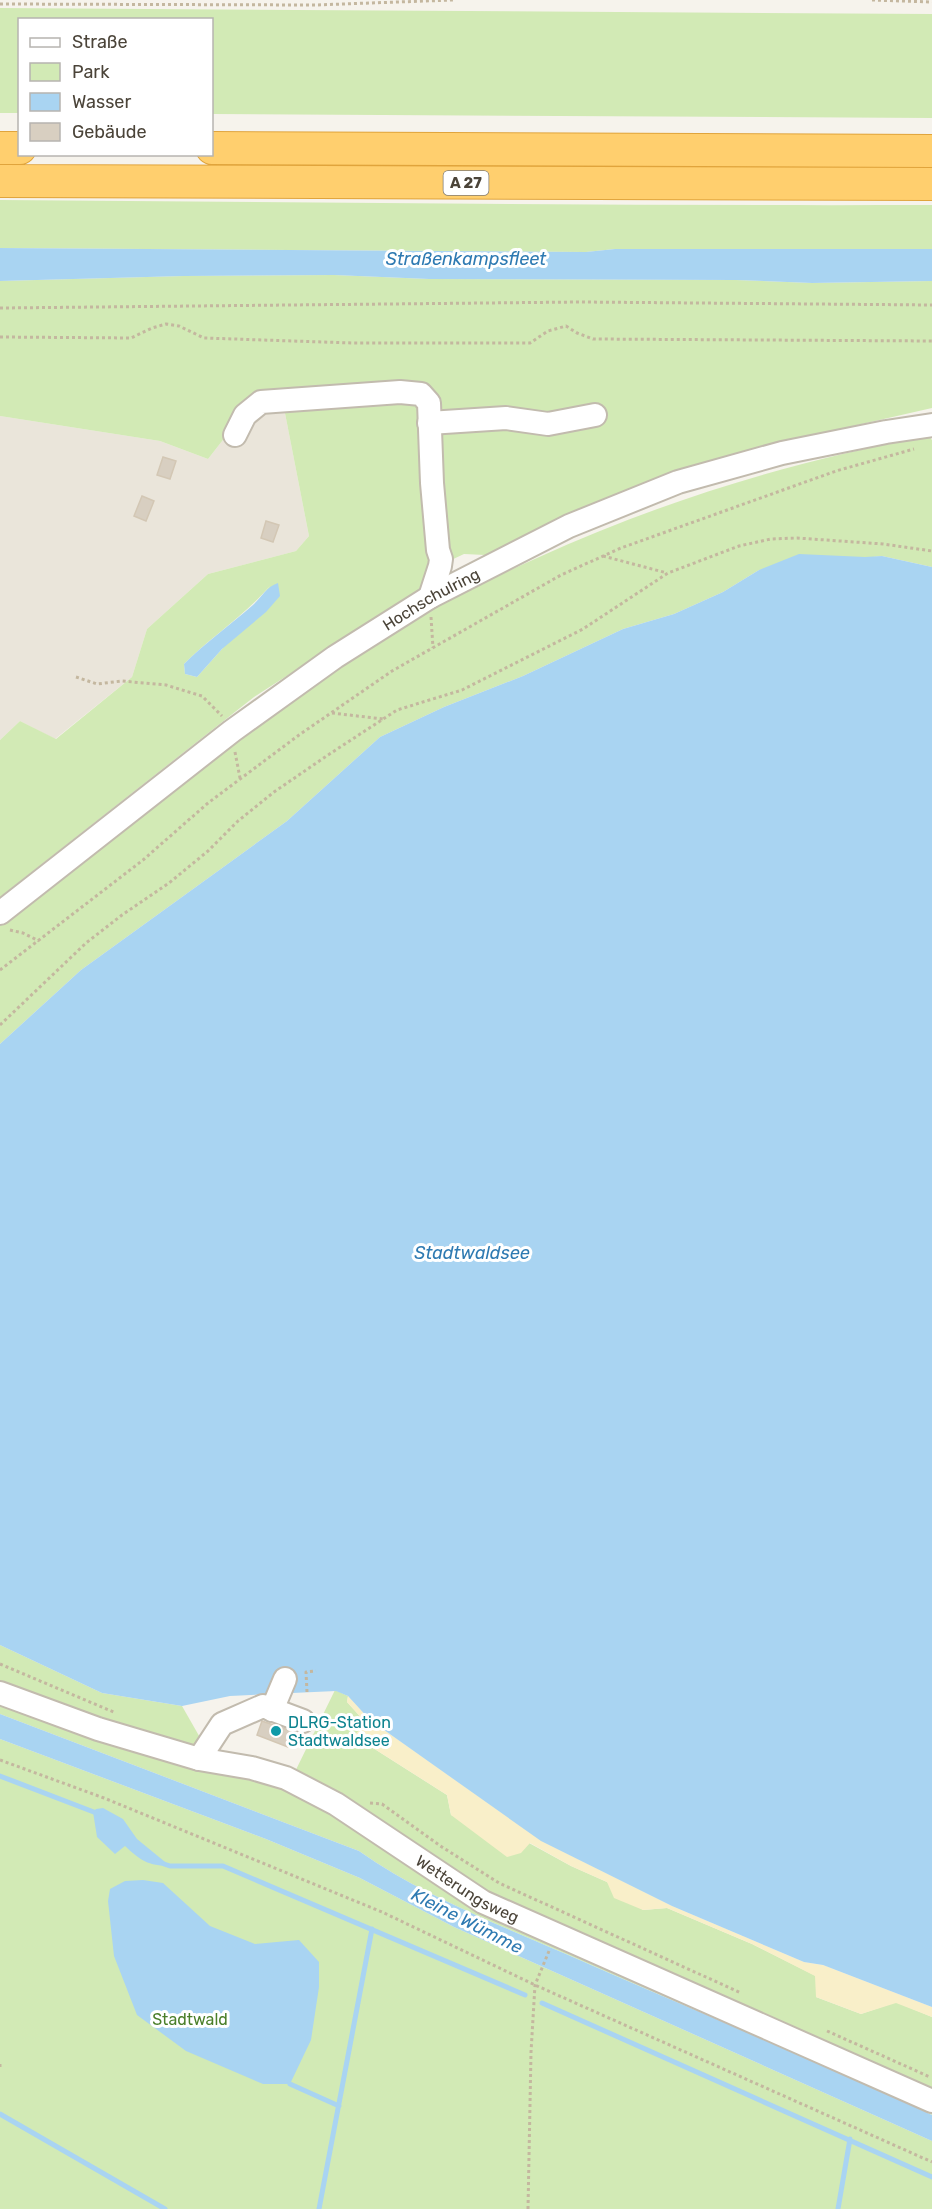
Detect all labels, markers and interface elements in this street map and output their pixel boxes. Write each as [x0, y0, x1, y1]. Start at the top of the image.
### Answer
legend [18, 18, 213, 156]
text: Straße [72, 31, 128, 53]
text: Park [72, 61, 110, 83]
text: Wasser [72, 91, 131, 113]
text: Gebäude [72, 121, 147, 143]
road number: A 27 [444, 171, 488, 195]
water label: Straßenkampsfleet [386, 248, 547, 270]
street label: Hochschulring [379, 564, 483, 635]
water label: Stadtwaldsee [414, 1242, 530, 1264]
place label: DLRG-Station Stadtwaldsee [288, 1713, 391, 1750]
marker: DLRG-Station Stadtwaldsee [269, 1724, 283, 1738]
street label: Wetterungsweg [412, 1851, 522, 1927]
water label: Kleine Wümme [408, 1884, 526, 1958]
park label: Stadtwald [152, 2010, 228, 2029]

